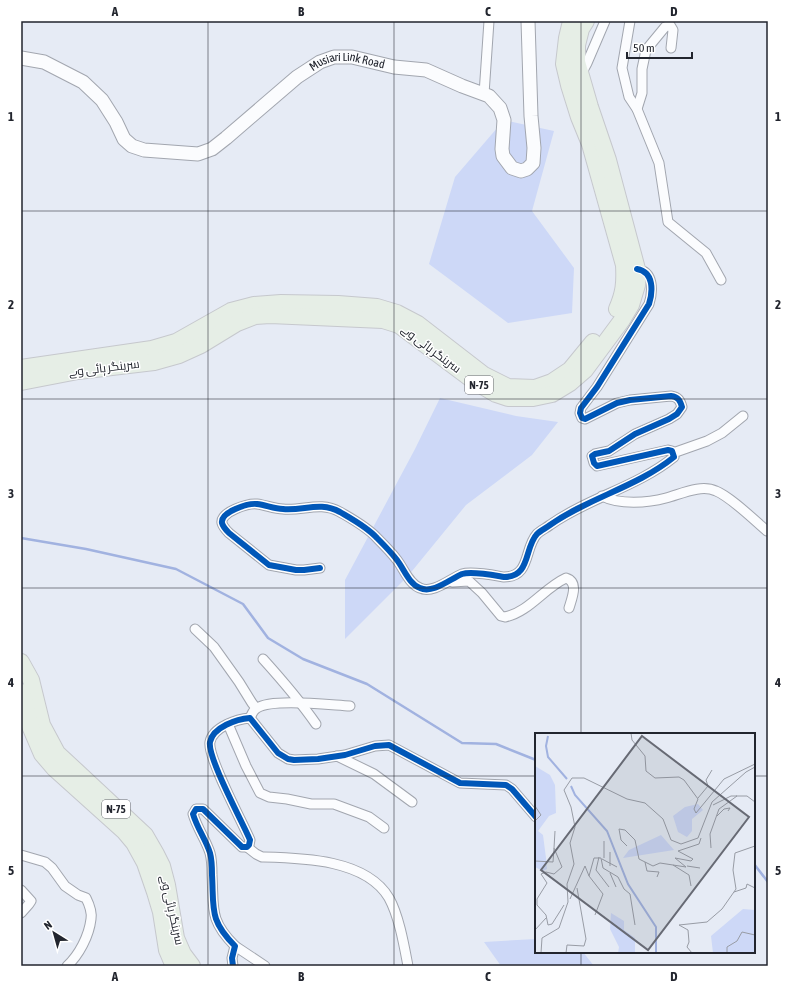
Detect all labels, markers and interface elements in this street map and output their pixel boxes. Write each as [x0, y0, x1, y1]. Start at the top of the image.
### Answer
text: A [111, 4, 119, 19]
text: B [298, 4, 305, 19]
text: C [485, 4, 491, 19]
text: D [670, 4, 678, 19]
scale bar [627, 34, 692, 60]
text: 50 m [633, 41, 655, 55]
street label: Musiari Link Road [307, 50, 386, 74]
text: 1 [8, 109, 14, 124]
text: 1 [775, 109, 781, 124]
text: 2 [8, 297, 14, 312]
text: 2 [775, 297, 781, 312]
street label: سرینگر ہائی وے [398, 322, 464, 377]
street label: سرینگر ہائی وے [68, 357, 140, 380]
road number: N-75 [465, 376, 493, 394]
text: 3 [8, 486, 14, 501]
text: 3 [775, 486, 781, 501]
text: 4 [7, 675, 14, 690]
text: 4 [774, 675, 781, 690]
inset map [535, 733, 755, 953]
road number: N-75 [102, 800, 130, 818]
text: 5 [8, 863, 14, 878]
text: 5 [775, 863, 781, 878]
street label: سرینگر ہائی وے [156, 874, 187, 947]
north arrow [34, 913, 74, 953]
text: N [42, 918, 54, 932]
text: A [111, 969, 119, 984]
text: B [298, 969, 305, 984]
text: C [485, 969, 491, 984]
text: D [670, 969, 678, 984]

